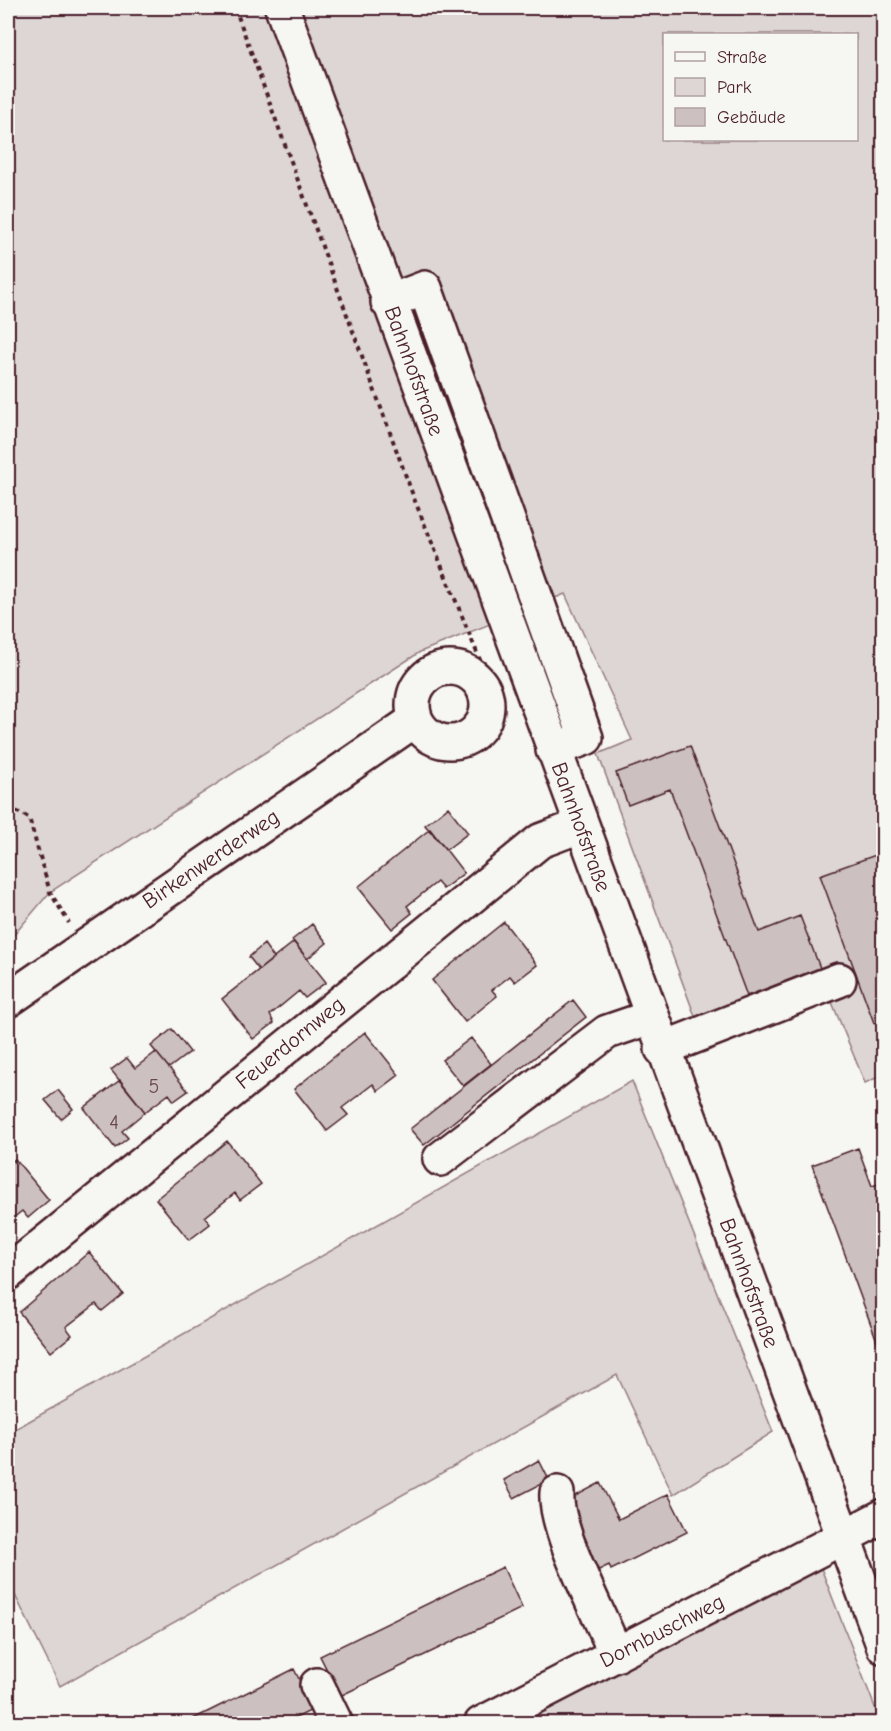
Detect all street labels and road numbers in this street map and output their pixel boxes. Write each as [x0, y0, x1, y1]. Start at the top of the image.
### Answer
street label: Bahnhofstraße [379, 303, 449, 439]
street label: Bahnhofstraße [546, 759, 616, 895]
street label: Birkenwerderweg [138, 804, 284, 914]
street label: Feuerdornweg [230, 991, 350, 1095]
street label: Bahnhofstraße [714, 1215, 784, 1351]
street label: Dornbuschweg [595, 1588, 729, 1674]

